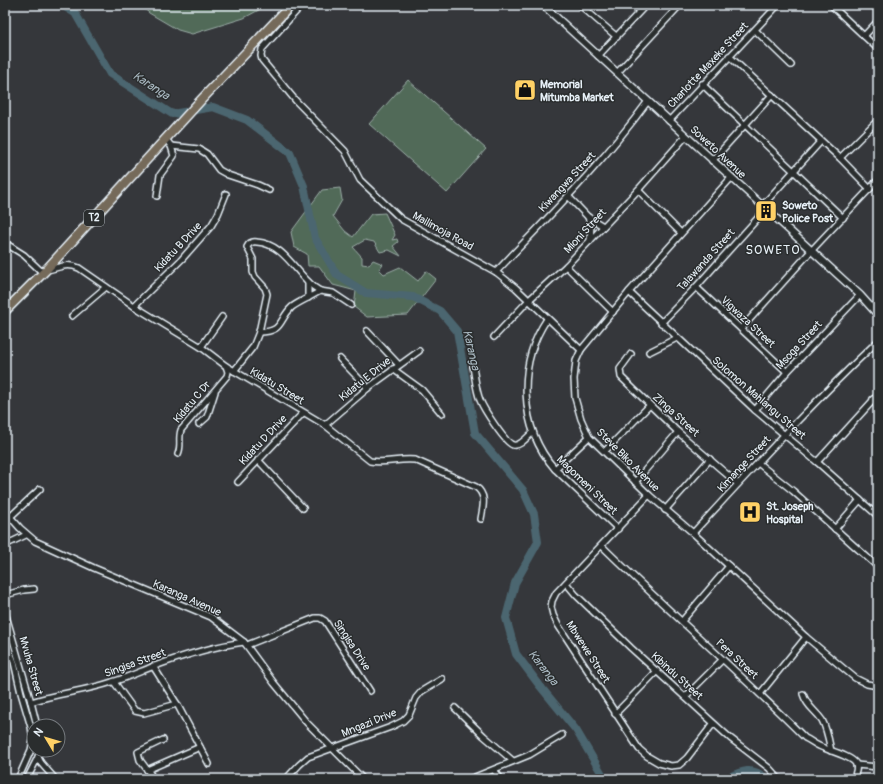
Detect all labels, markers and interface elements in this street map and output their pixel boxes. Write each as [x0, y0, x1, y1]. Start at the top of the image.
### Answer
street label: Charlotte Maxeke Street [665, 19, 751, 111]
water label: Karanga [130, 69, 173, 104]
shop icon: Memorial Mitumba Market [512, 77, 538, 103]
place label: Memorial Mitumba Market [540, 78, 614, 104]
street label: Soweto Avenue [687, 123, 749, 182]
street label: Kiwangwa Street [536, 149, 599, 215]
building icon: Soweto Police Post [753, 198, 779, 224]
place label: Soweto Police Post [782, 199, 834, 225]
street label: Mioni Street [561, 206, 609, 256]
street label: Mailimoja Road [410, 209, 476, 253]
road number: T2 [84, 210, 104, 226]
street label: Kidatu B Drive [152, 219, 205, 275]
street label: Talawanda Street [675, 226, 738, 294]
district label: SOWETO [745, 242, 801, 258]
street label: Vigwaza Street [718, 293, 778, 351]
street label: Msoga Street [773, 318, 825, 372]
water label: Karanga [459, 328, 483, 373]
street label: Kidatu E Drive [337, 354, 394, 404]
street label: Solomon Mahlangu Street [710, 354, 809, 443]
street label: Kidatu Street [248, 365, 307, 408]
street label: Kidatu C Dr [171, 378, 213, 426]
street label: Zinga Street [650, 391, 702, 440]
street label: Kidatu D Drive [236, 412, 290, 468]
street label: Steve Biko Avenue [594, 426, 663, 495]
street label: Kimange Street [715, 433, 774, 495]
street label: Magomeni Street [554, 453, 621, 518]
hospital icon: St. Joseph Hospital [737, 499, 763, 525]
place label: St. Joseph Hospital [766, 500, 814, 526]
street label: Karanga Avenue [151, 577, 224, 619]
street label: Singisa Drive [331, 617, 374, 673]
street label: Mbwewe Street [563, 619, 613, 686]
street label: Mvuha Street [16, 635, 46, 698]
street label: Pera Street [713, 636, 761, 682]
street label: Singisa Street [103, 646, 168, 680]
water label: Karanga [525, 647, 562, 690]
street label: Kibindu Street [648, 649, 706, 703]
street label: Mngazi Drive [340, 706, 399, 740]
north arrow [26, 718, 66, 758]
text: N [31, 725, 46, 739]

